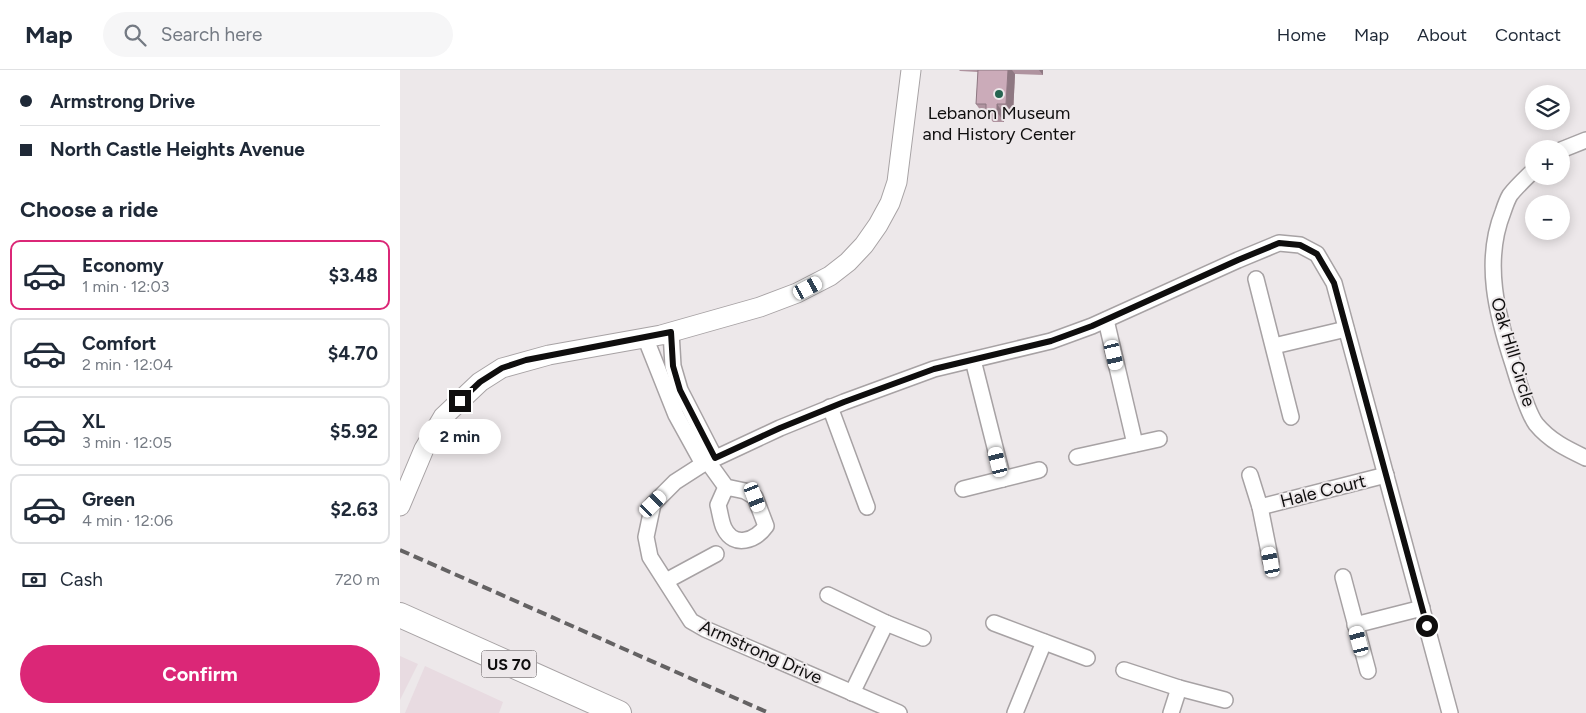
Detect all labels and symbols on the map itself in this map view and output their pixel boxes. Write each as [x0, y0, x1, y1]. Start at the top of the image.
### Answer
marker: Lebanon Museum and History Center [993, 88, 1005, 100]
place label: Lebanon Museum and History Center [922, 102, 1076, 145]
car [791, 274, 824, 302]
street label: Oak Hill Circle [1486, 295, 1540, 409]
car [1103, 339, 1124, 371]
route end [449, 390, 471, 412]
callout: 2 min [419, 418, 501, 454]
car [987, 446, 1008, 478]
street label: Hale Court [1278, 470, 1368, 512]
car [742, 480, 767, 514]
car [637, 488, 668, 520]
car [1260, 546, 1281, 578]
street label: Armstrong Drive [696, 615, 826, 689]
route start [1416, 615, 1438, 637]
car [1347, 625, 1370, 657]
road number: US 70 [482, 650, 536, 678]

